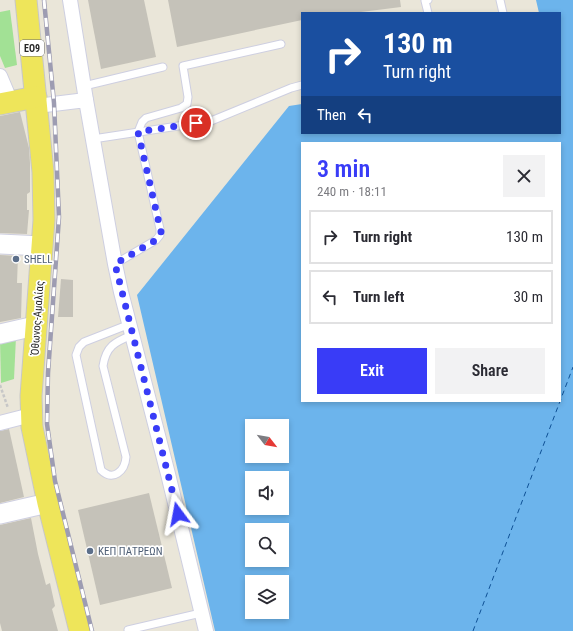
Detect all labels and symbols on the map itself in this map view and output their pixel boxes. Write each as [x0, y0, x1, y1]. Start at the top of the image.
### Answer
road number: ΕΟ9 [20, 40, 44, 56]
pin [179, 106, 213, 140]
place label: SHELL [24, 253, 52, 266]
marker: SHELL [11, 254, 21, 264]
street label: Όθωνος-Αμαλίας [28, 280, 47, 357]
north arrow [245, 419, 289, 463]
position arrow [157, 493, 199, 535]
place label: ΚΕΠ ΠΑΤΡΕΩΝ [98, 545, 163, 558]
marker: ΚΕΠ ΠΑΤΡΕΩΝ [85, 546, 95, 556]

